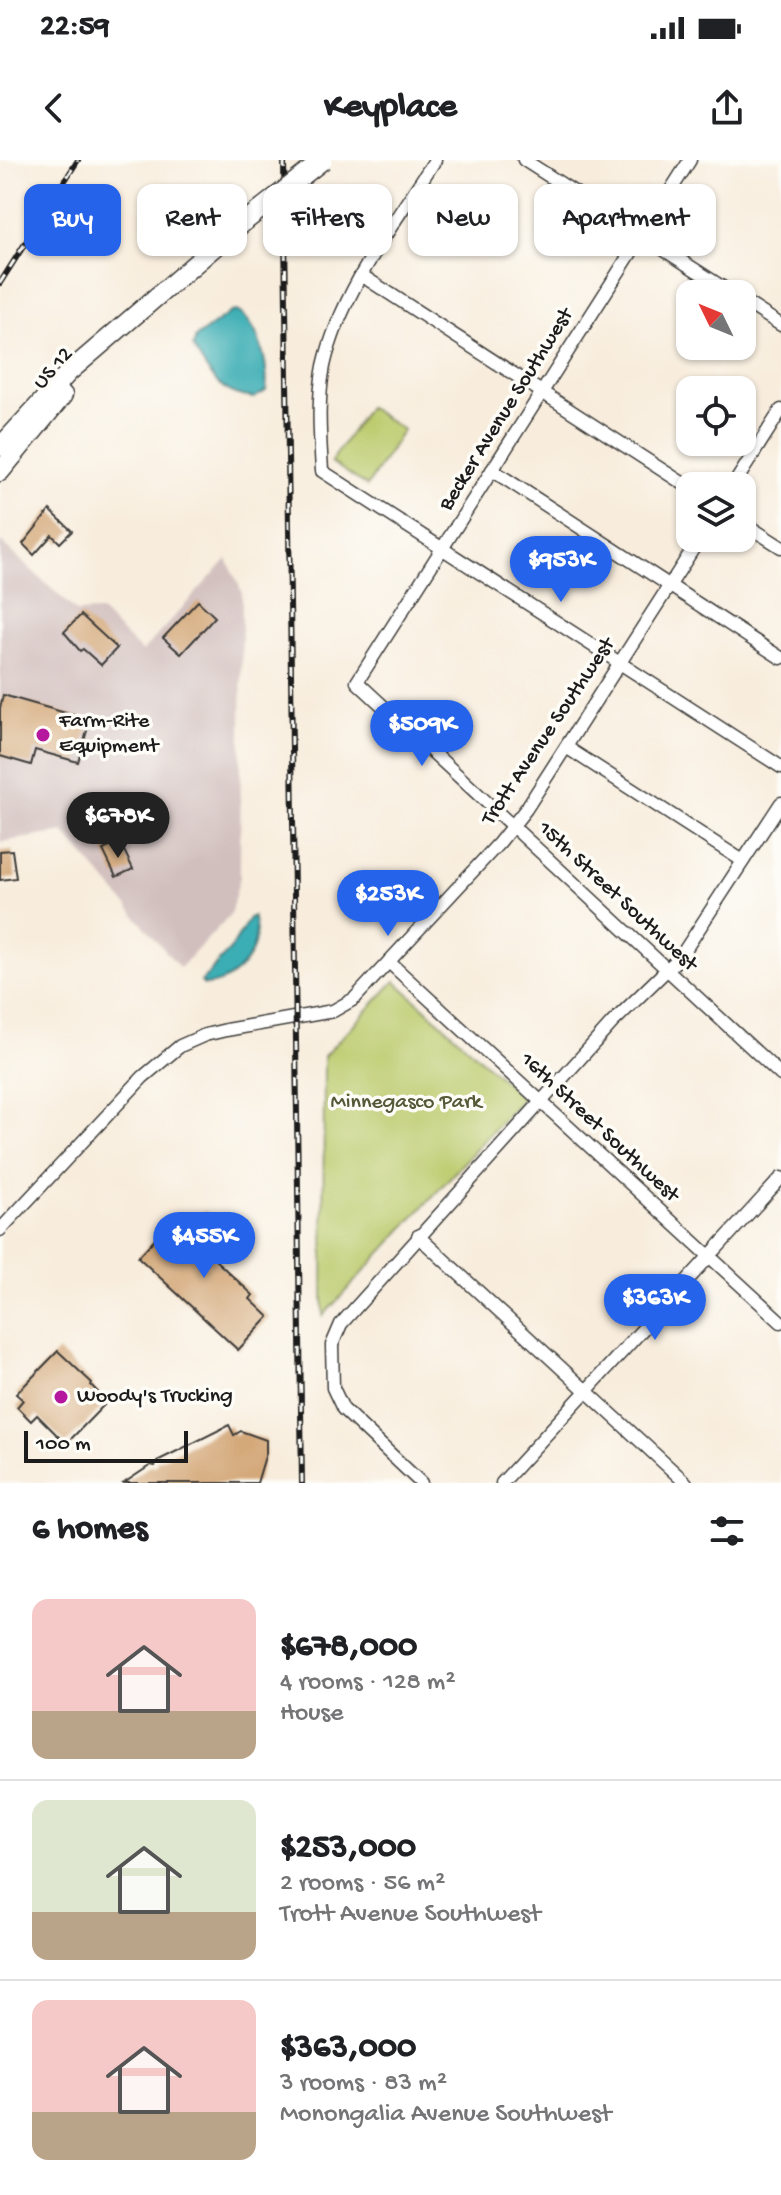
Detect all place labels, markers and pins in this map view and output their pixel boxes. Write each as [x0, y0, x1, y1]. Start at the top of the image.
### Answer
pin: $953K [505, 536, 617, 604]
pin: $509K [366, 700, 478, 768]
place label: Farm-Rite Equipment [58, 709, 160, 760]
marker: Farm-Rite Equipment [34, 726, 52, 744]
pin: $678K [62, 792, 174, 860]
pin: $253K [332, 870, 444, 938]
pin: $455K [148, 1212, 260, 1280]
pin: $363K [599, 1274, 711, 1342]
place label: Woody's Trucking [77, 1384, 233, 1410]
marker: Woody's Trucking [52, 1388, 70, 1406]

